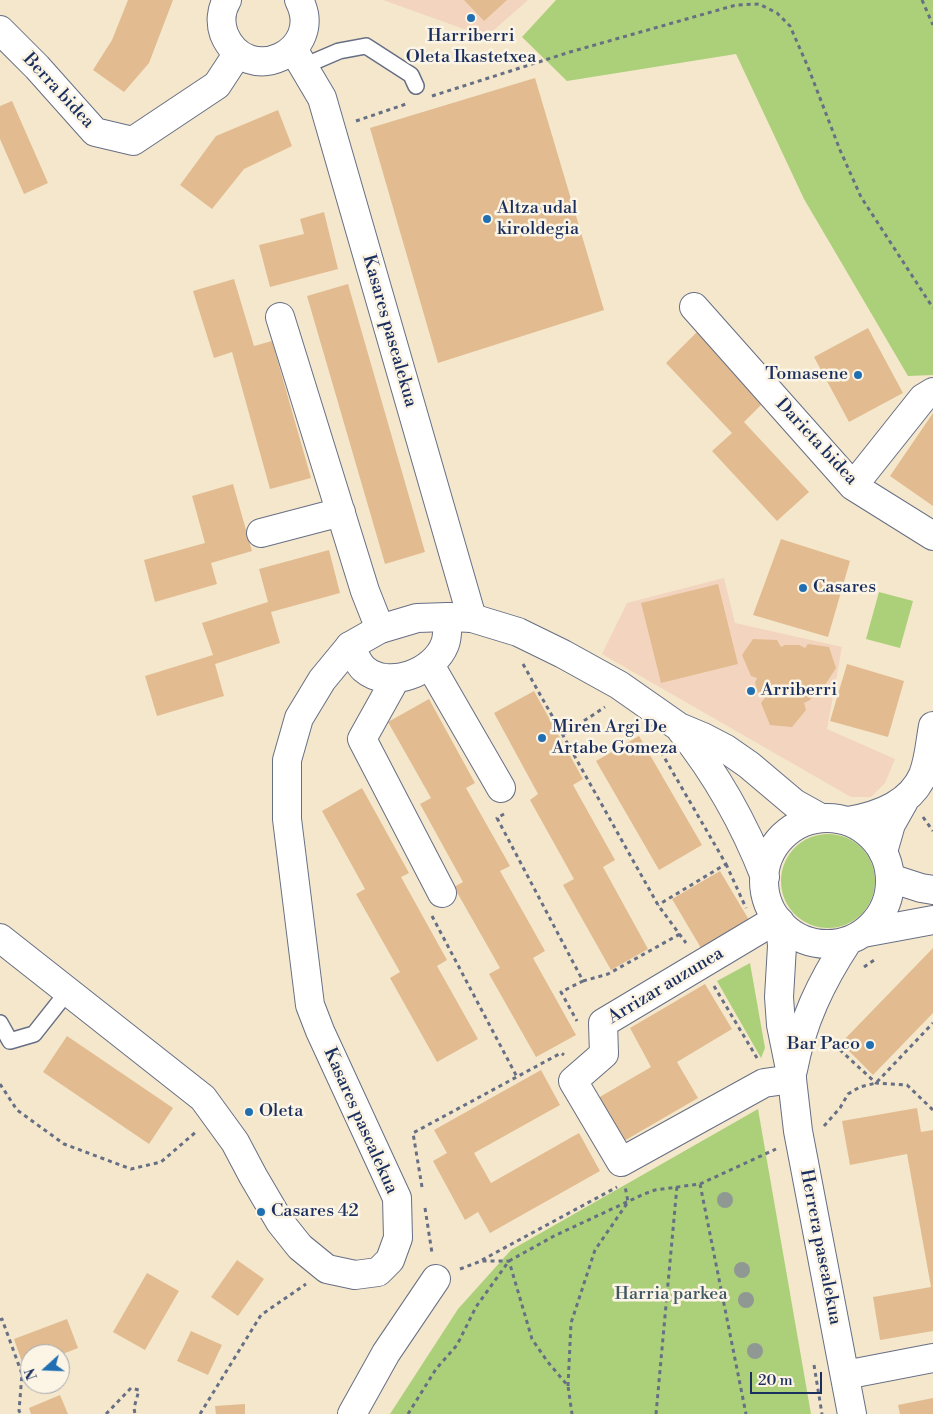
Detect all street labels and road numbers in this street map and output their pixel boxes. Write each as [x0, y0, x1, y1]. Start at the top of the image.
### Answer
street label: Berra bidea [18, 49, 98, 133]
street label: Kasares pasealekua [357, 252, 421, 410]
street label: Darieta bidea [770, 394, 862, 490]
street label: Arrizar auzunea [604, 943, 728, 1029]
street label: Kasares pasealekua [318, 1045, 402, 1197]
street label: Herrera pasealekua [794, 1167, 846, 1327]

